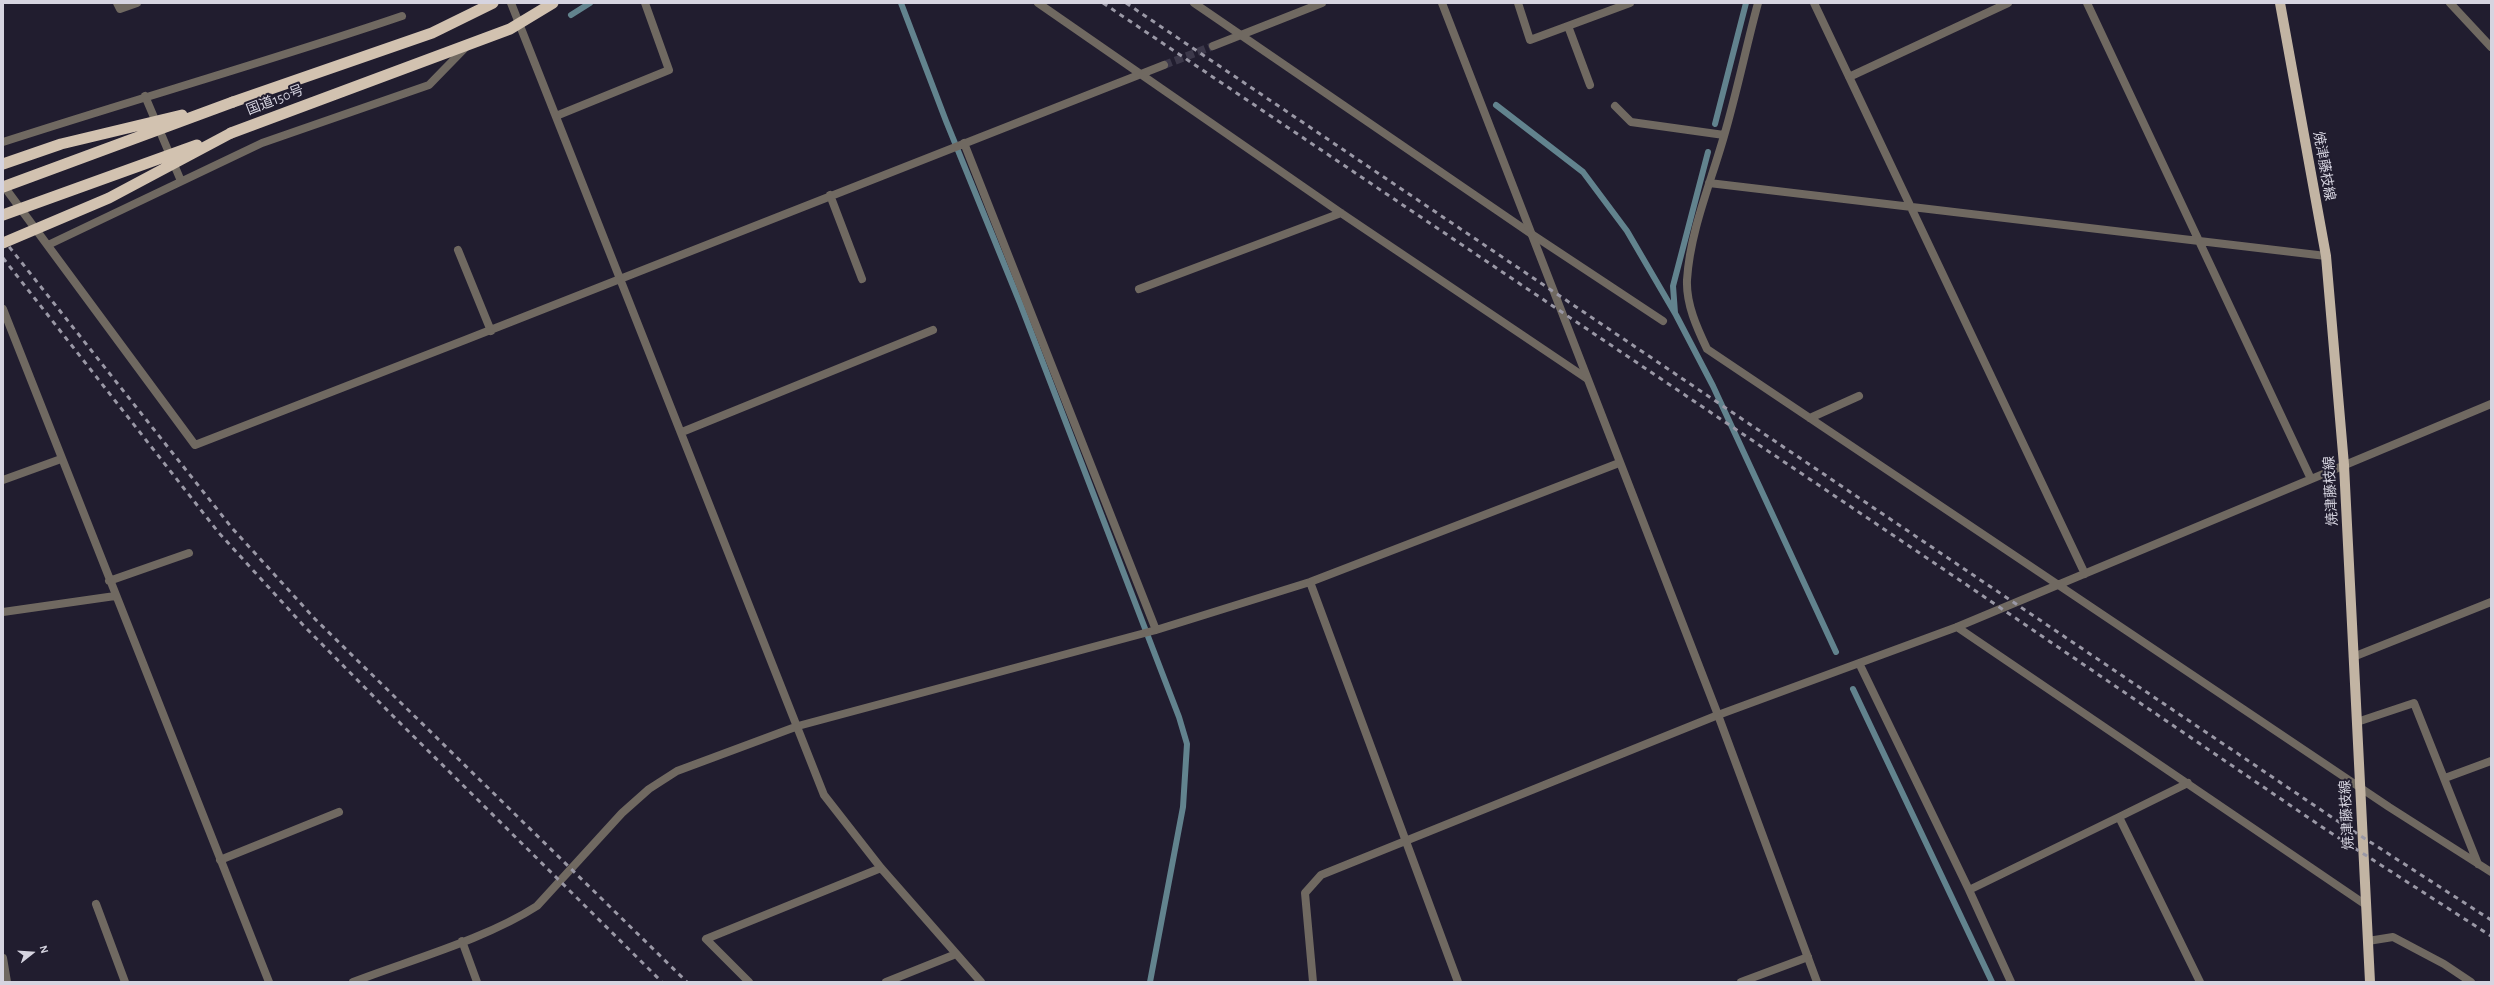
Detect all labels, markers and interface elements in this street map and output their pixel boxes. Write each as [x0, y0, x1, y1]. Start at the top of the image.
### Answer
street label: 国道150号 [244, 81, 306, 119]
street label: 焼津藤枝線 [2310, 130, 2338, 202]
street label: 焼津藤枝線 [2321, 456, 2341, 526]
street label: 焼津藤枝線 [2337, 780, 2357, 850]
north arrow [12, 933, 52, 973]
text: N [38, 944, 50, 955]

